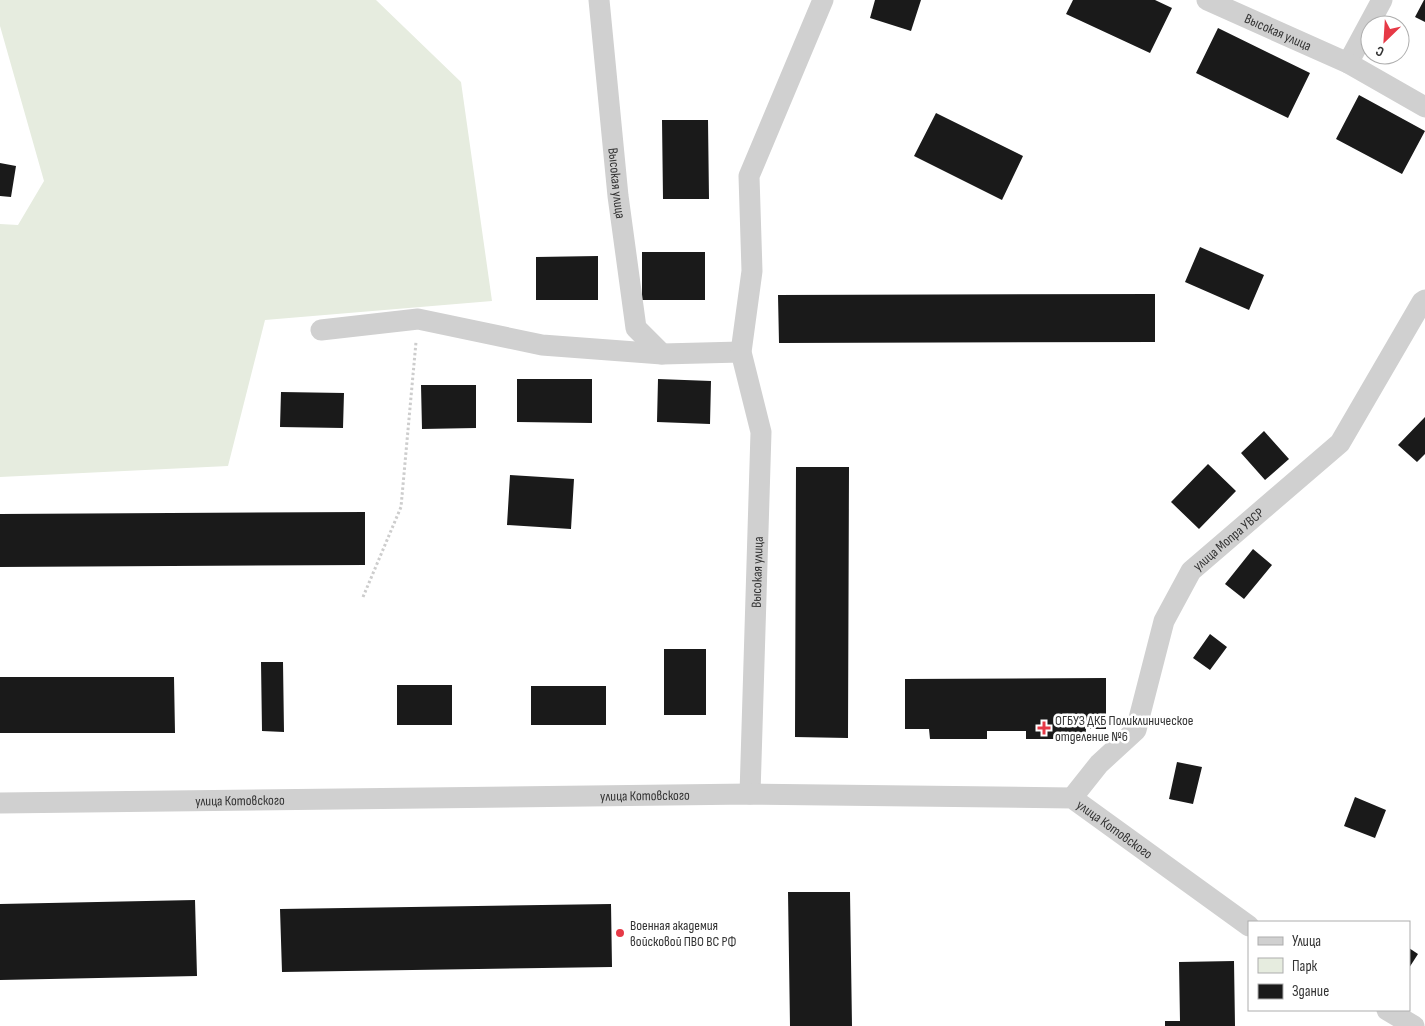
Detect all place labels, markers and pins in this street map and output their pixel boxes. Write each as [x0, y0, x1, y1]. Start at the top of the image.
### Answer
place label: ОГБУЗ ДКБ Поликлиническое отделение №6 [1055, 712, 1193, 745]
marker: ОГБУЗ ДКБ Поликлиническое отделение №6 [1037, 721, 1051, 735]
place label: Военная академия войсковой ПВО ВС РФ [630, 917, 736, 950]
marker: Военная академия войсковой ПВО ВС РФ [614, 927, 626, 939]

